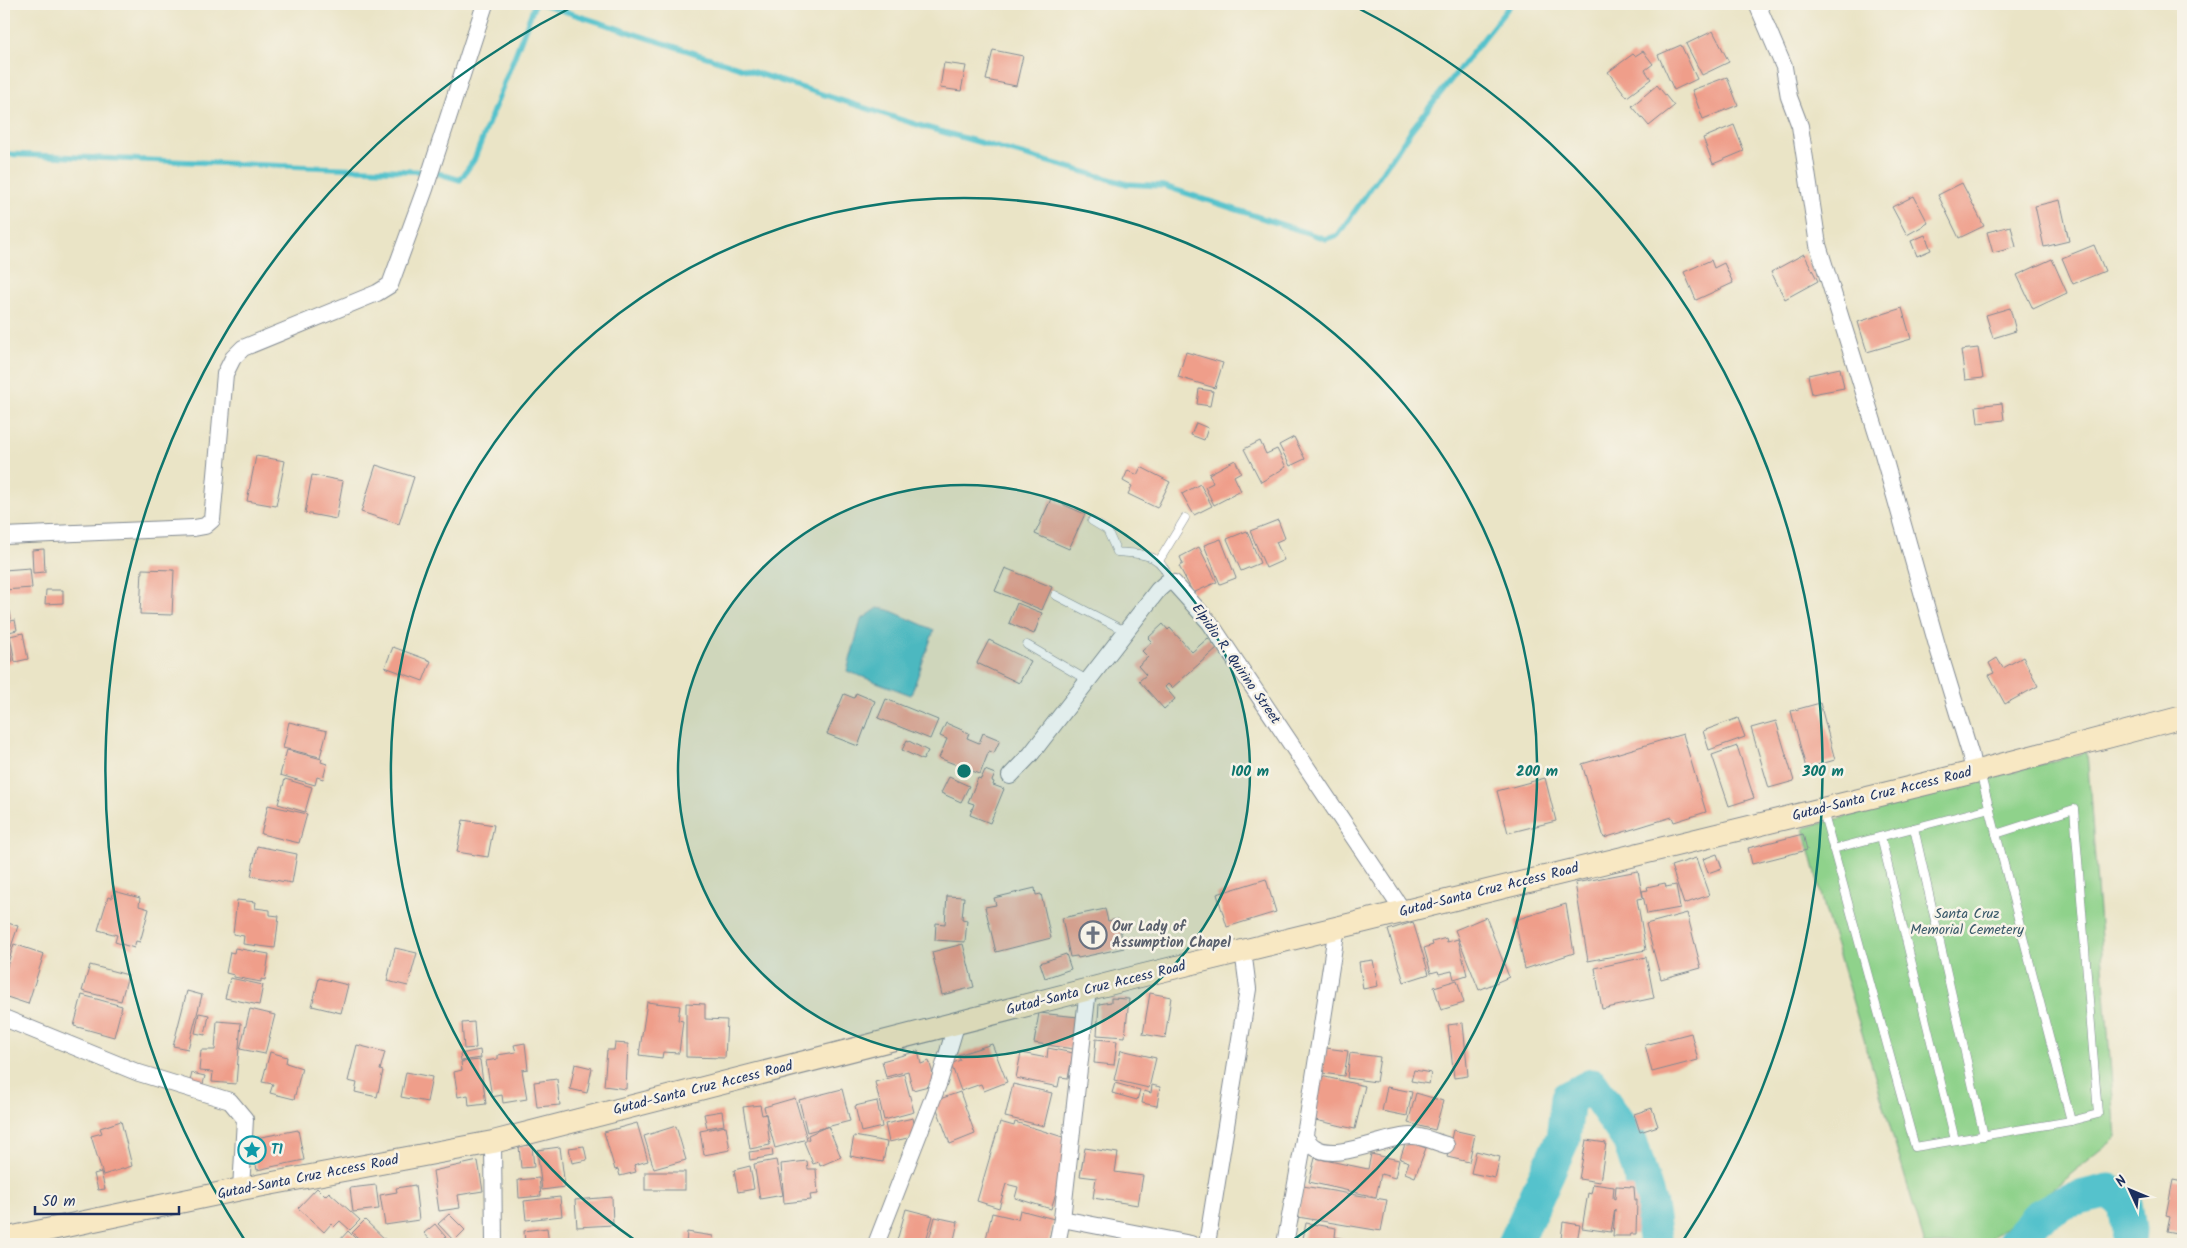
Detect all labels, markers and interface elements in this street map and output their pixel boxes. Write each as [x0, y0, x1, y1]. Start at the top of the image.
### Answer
street label: Elpidio R. Quirino Street [1186, 599, 1286, 729]
text: 100 m [1231, 760, 1269, 784]
text: 200 m [1516, 760, 1558, 784]
text: 300 m [1801, 760, 1844, 784]
street label: Gutad-Santa Cruz Access Road [1790, 761, 1975, 827]
centre of rings [955, 762, 973, 780]
street label: Gutad-Santa Cruz Access Road [1397, 857, 1582, 923]
park label: Santa Cruz Memorial Cemetery [1910, 903, 2024, 941]
place label: Our Lady of Assumption Chapel [1112, 916, 1231, 954]
church icon: Our Lady of Assumption Chapel [1078, 920, 1108, 950]
street label: Gutad-Santa Cruz Access Road [1004, 955, 1189, 1021]
street label: Gutad-Santa Cruz Access Road [611, 1055, 796, 1121]
place icon: T1 [237, 1135, 267, 1165]
place label: T1 [271, 1139, 284, 1161]
street label: Gutad-Santa Cruz Access Road [216, 1148, 401, 1205]
north arrow [2104, 1166, 2154, 1216]
text: N [2110, 1171, 2132, 1192]
scale bar [35, 1183, 179, 1215]
text: 50 m [42, 1190, 76, 1214]

